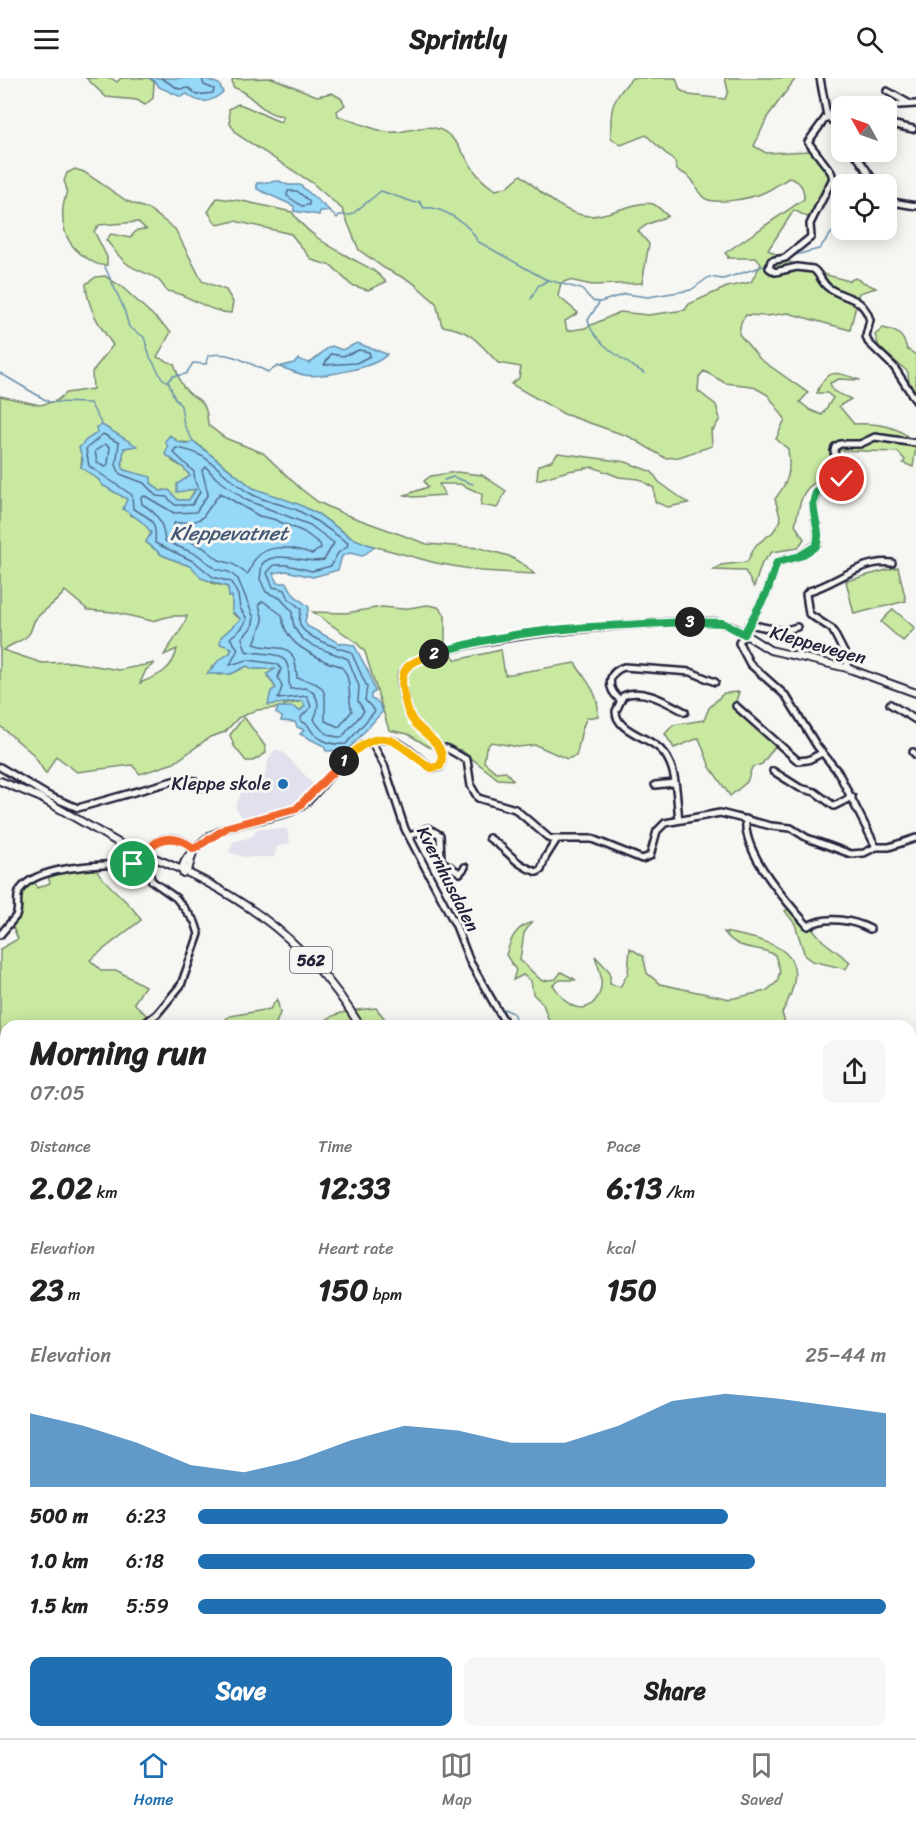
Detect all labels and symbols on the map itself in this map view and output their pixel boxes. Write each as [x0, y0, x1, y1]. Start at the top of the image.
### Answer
north arrow [831, 96, 897, 162]
pin [816, 453, 867, 504]
water label: Kleppevatnet [170, 516, 290, 551]
pin: 3 [675, 607, 705, 637]
street label: Kleppevegen [766, 616, 870, 674]
pin: 2 [419, 639, 449, 669]
pin: 1 [329, 746, 359, 776]
place label: Kleppe skole [172, 768, 271, 800]
marker: Kleppe skole [276, 777, 290, 791]
street label: Kvernhusdalen [407, 820, 489, 938]
pin [107, 838, 158, 889]
road number: 562 [290, 947, 332, 973]

